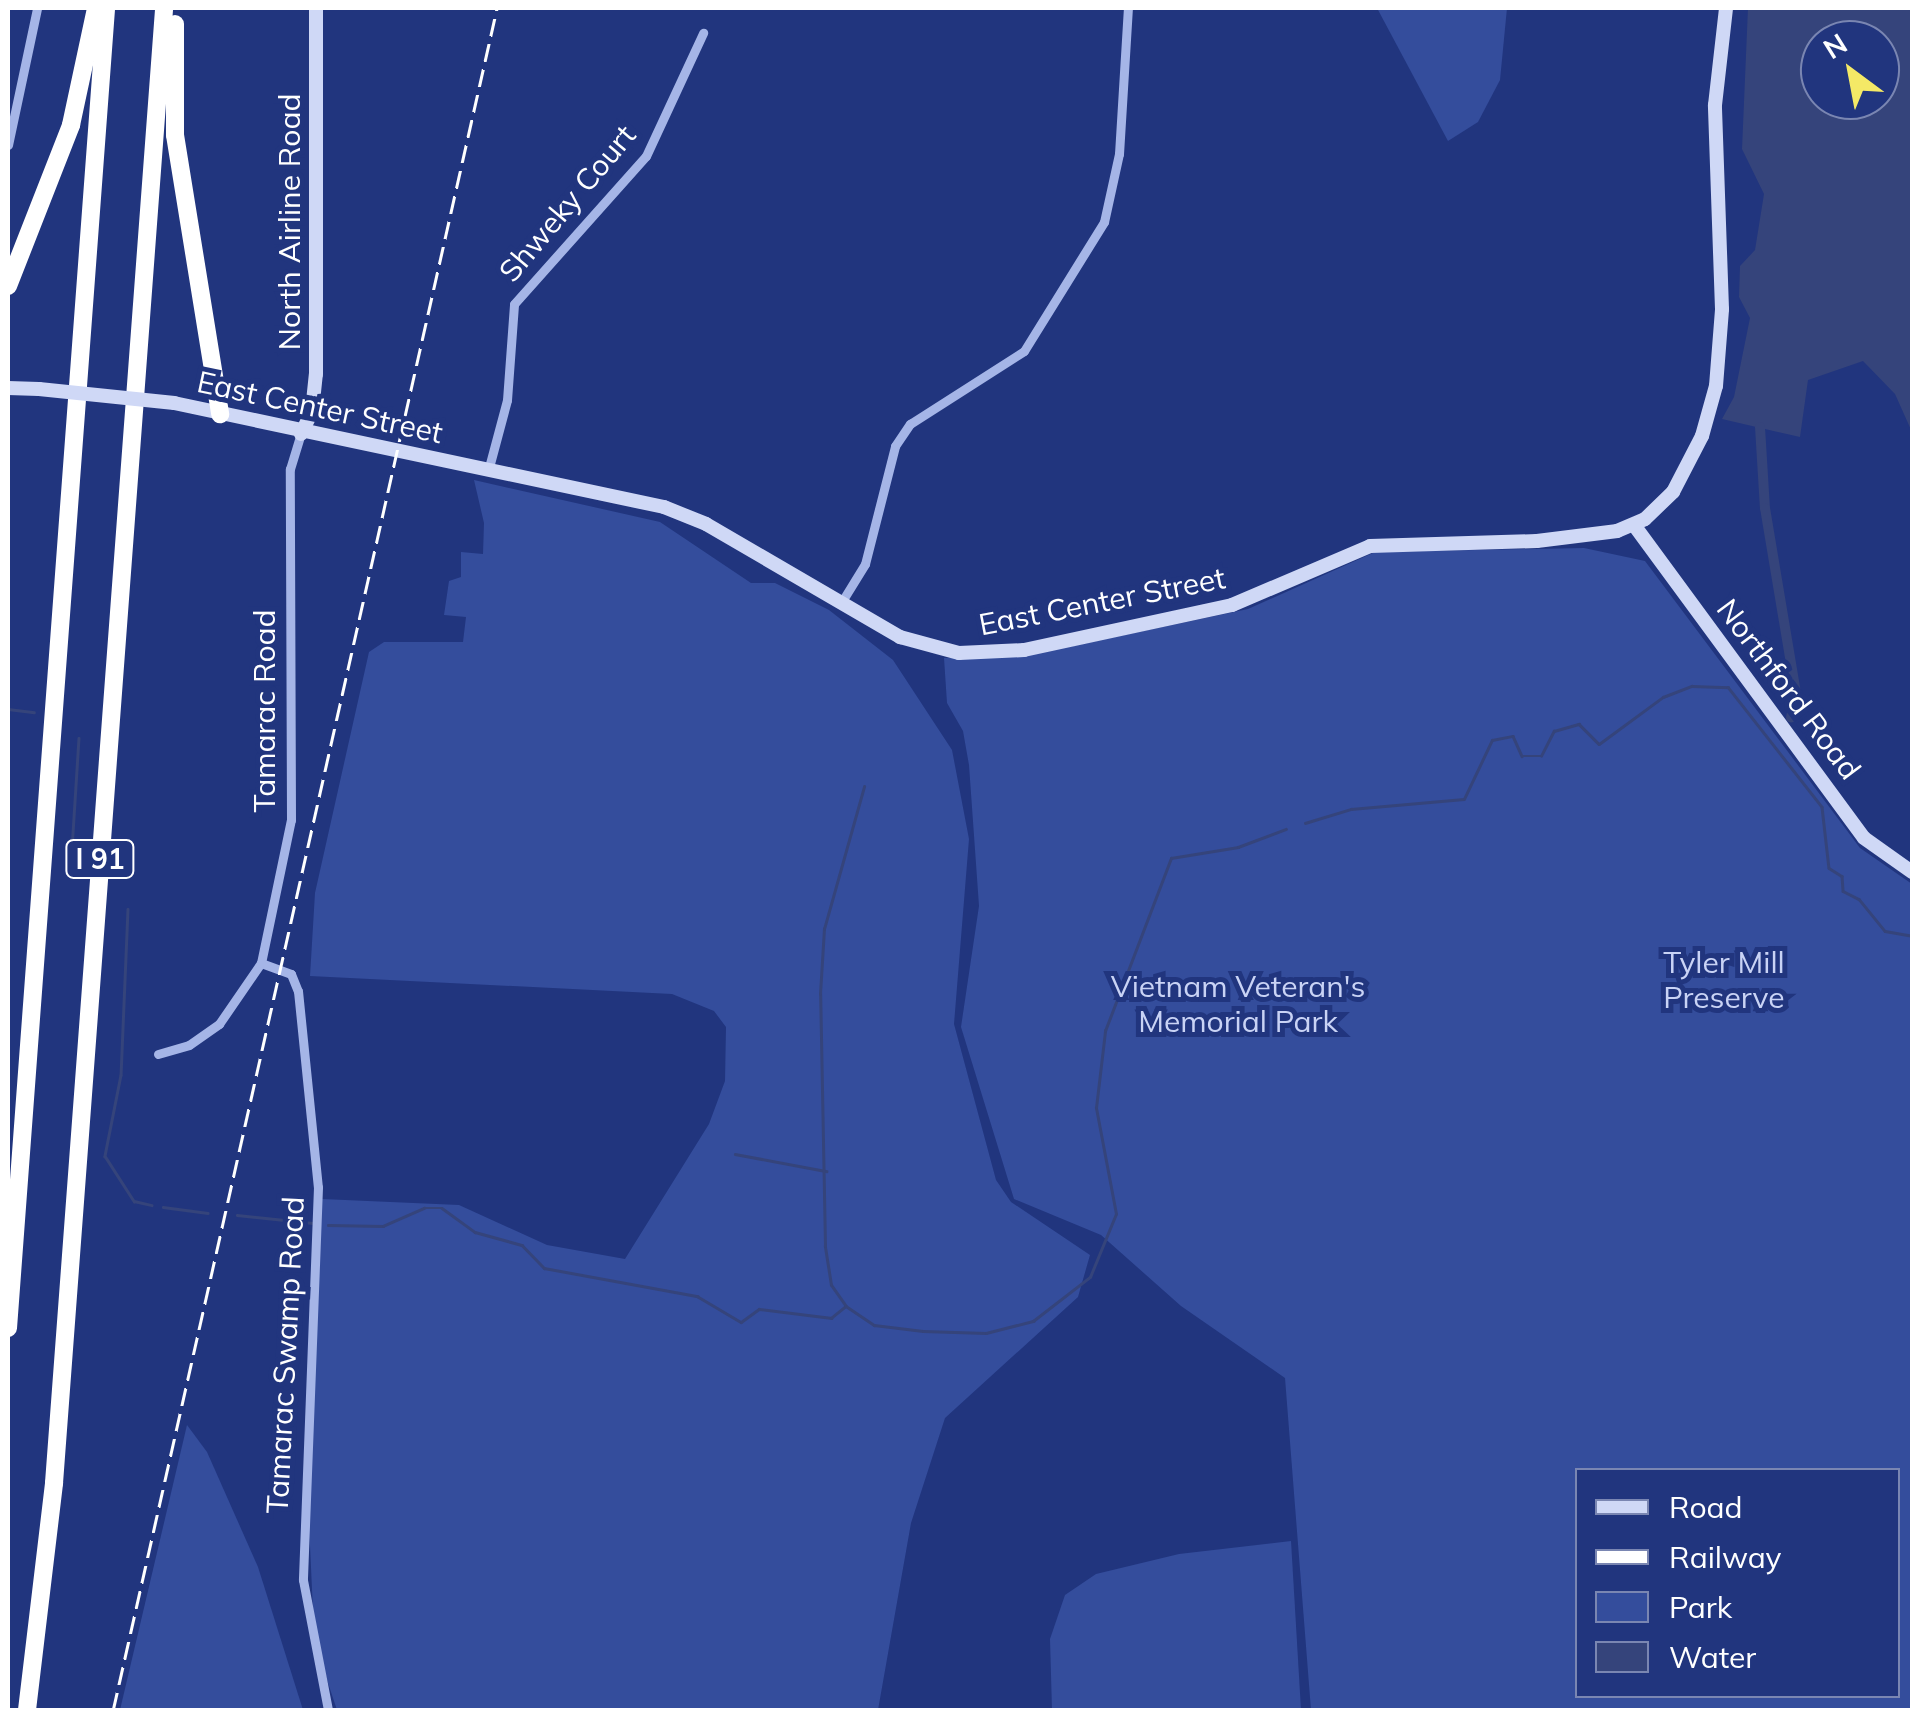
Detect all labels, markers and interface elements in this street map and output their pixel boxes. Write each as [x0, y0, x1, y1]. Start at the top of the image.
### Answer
north arrow [1800, 20, 1900, 120]
text: N [1817, 25, 1853, 66]
street label: North Airline Road [271, 94, 307, 350]
street label: Shweky Court [491, 117, 643, 289]
street label: East Center Street [194, 363, 446, 451]
street label: East Center Street [976, 559, 1228, 643]
street label: Northford Road [1710, 592, 1868, 786]
street label: Tamarac Road [246, 609, 282, 813]
road number: I 91 [65, 836, 135, 882]
park label: Tyler Mill Preserve [1663, 944, 1785, 1014]
park label: Vietnam Veteran's Memorial Park [1111, 968, 1365, 1038]
street label: Tamarac Swamp Road [259, 1195, 311, 1515]
legend [1575, 1468, 1900, 1698]
text: Road [1669, 1488, 1743, 1526]
text: Railway [1669, 1538, 1782, 1576]
text: Park [1669, 1588, 1732, 1626]
text: Water [1669, 1638, 1756, 1676]

